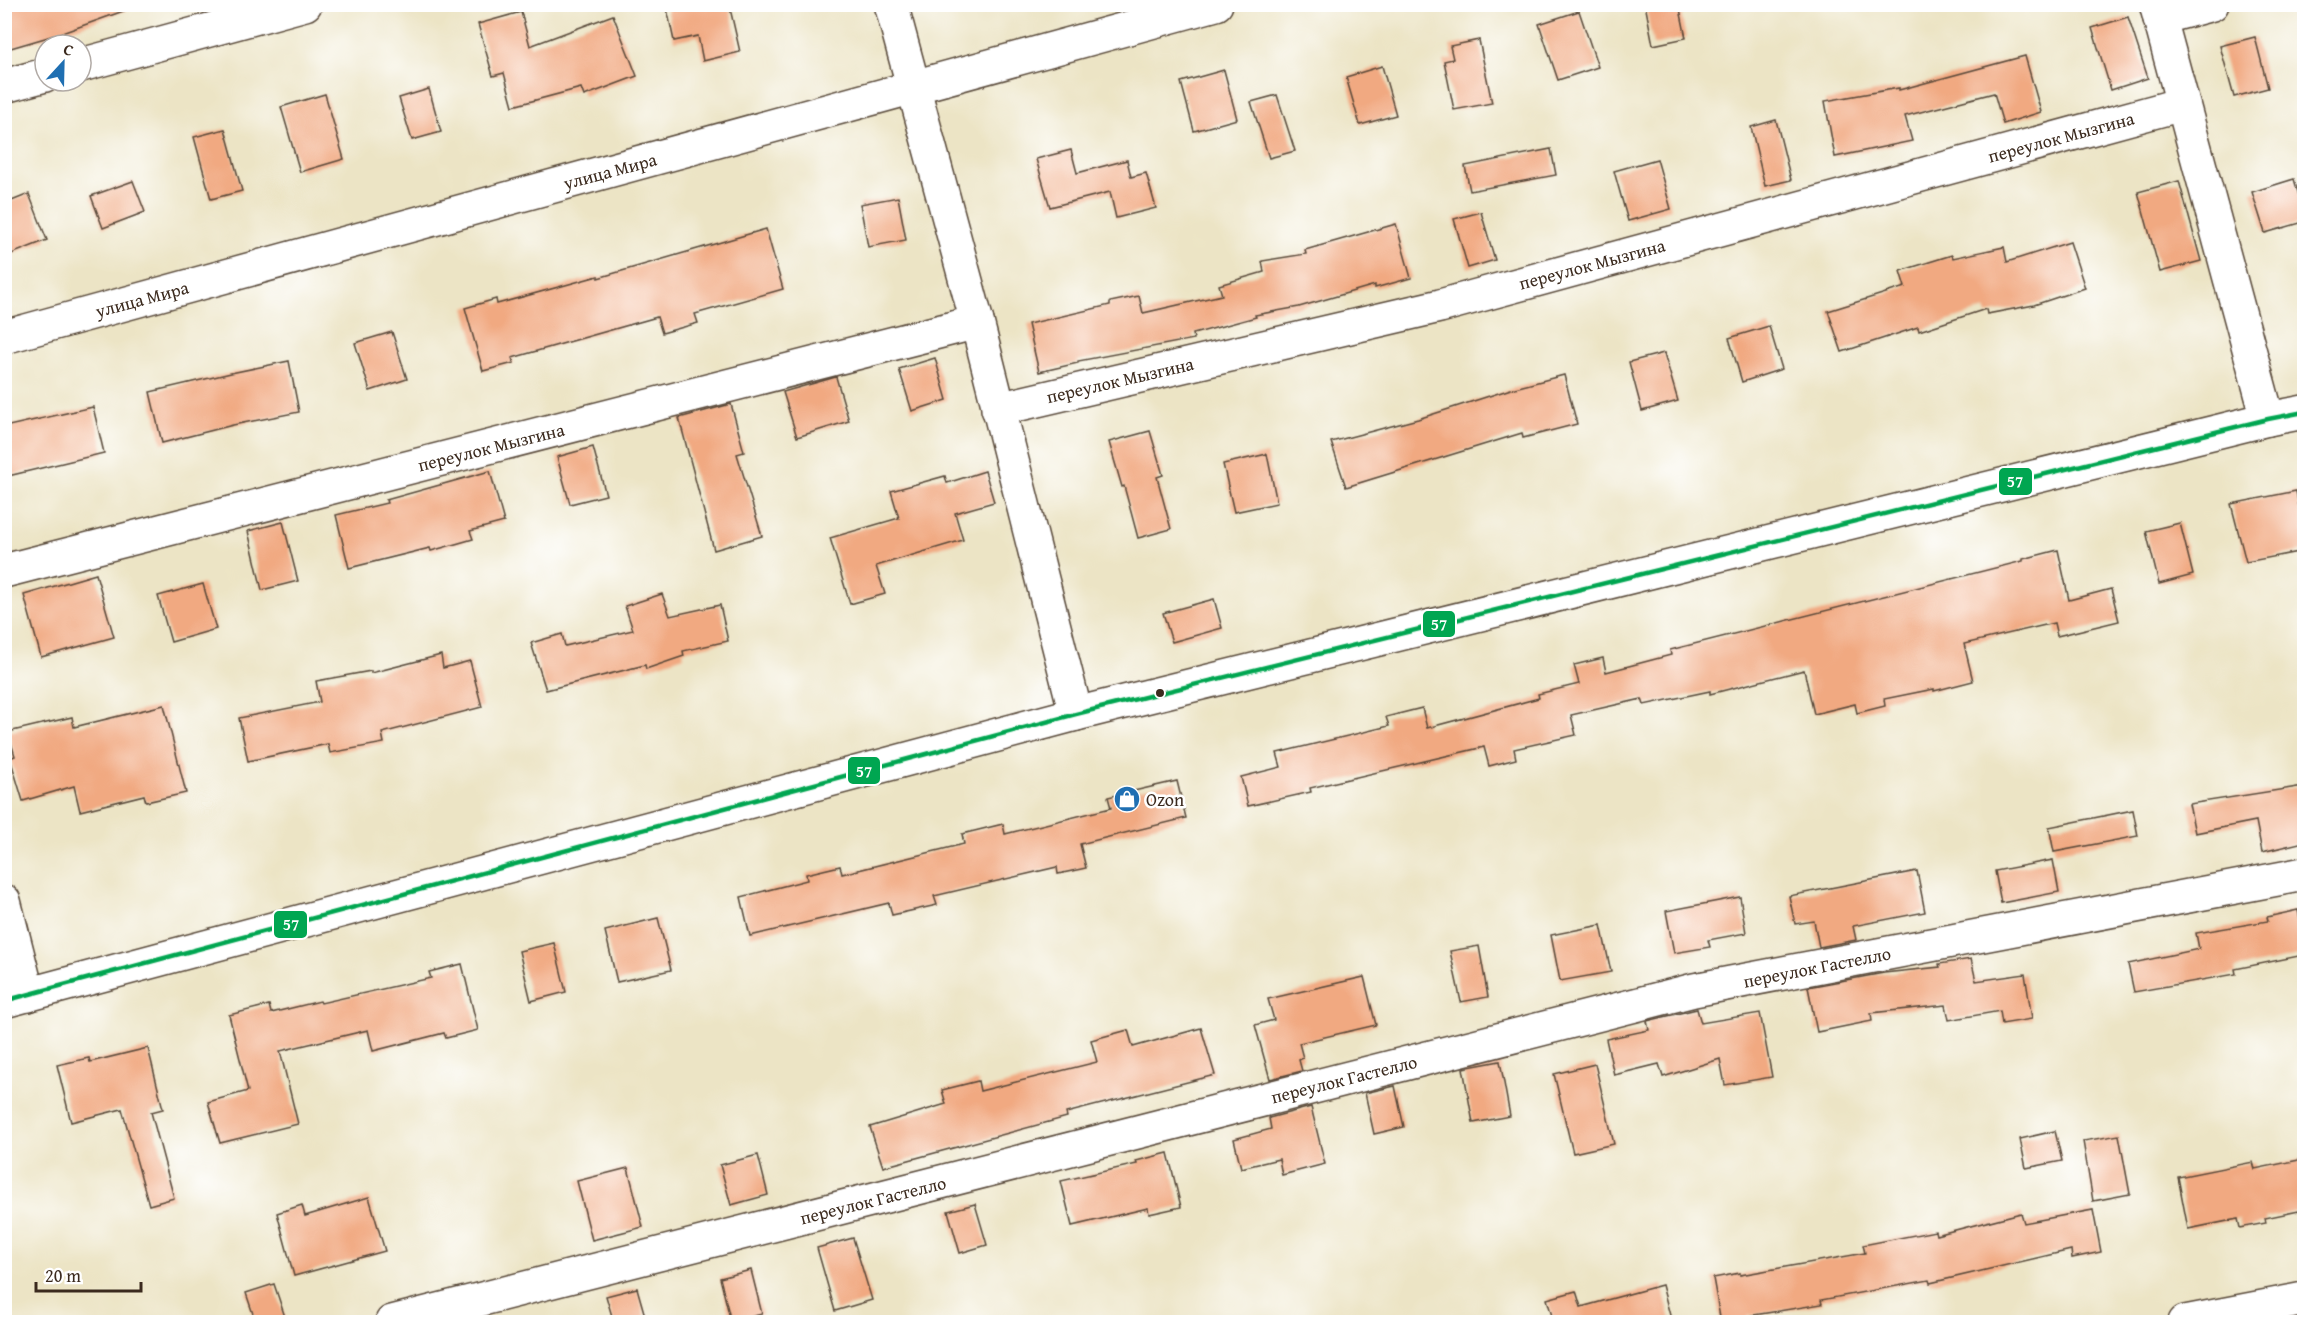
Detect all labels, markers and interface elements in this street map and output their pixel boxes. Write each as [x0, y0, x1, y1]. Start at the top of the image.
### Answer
north arrow [33, 33, 93, 93]
text: С [60, 36, 77, 62]
street label: переулок Мызгина [1985, 104, 2137, 169]
street label: улица Мира [559, 145, 660, 197]
street label: переулок Мызгина [1516, 231, 1668, 296]
street label: улица Мира [91, 273, 192, 325]
street label: переулок Мызгина [1044, 350, 1197, 410]
street label: переулок Мызгина [415, 416, 568, 478]
line badge: 57 [1998, 467, 2033, 496]
text: 57 [2007, 469, 2023, 493]
line badge: 57 [1422, 610, 1456, 638]
text: 57 [1431, 612, 1447, 636]
unlabelled marker [1154, 687, 1166, 699]
line badge: 57 [847, 756, 881, 785]
text: 57 [856, 759, 872, 783]
shop icon: Ozon [1112, 784, 1142, 814]
place label: Ozon [1146, 786, 1184, 813]
line badge: 57 [273, 910, 308, 939]
text: 57 [283, 912, 299, 936]
street label: переулок Гастелло [1741, 939, 1893, 995]
street label: переулок Гастелло [1268, 1048, 1420, 1110]
street label: переулок Гастелло [797, 1169, 949, 1231]
scale bar [36, 1255, 141, 1293]
text: 20 m [45, 1262, 81, 1289]

